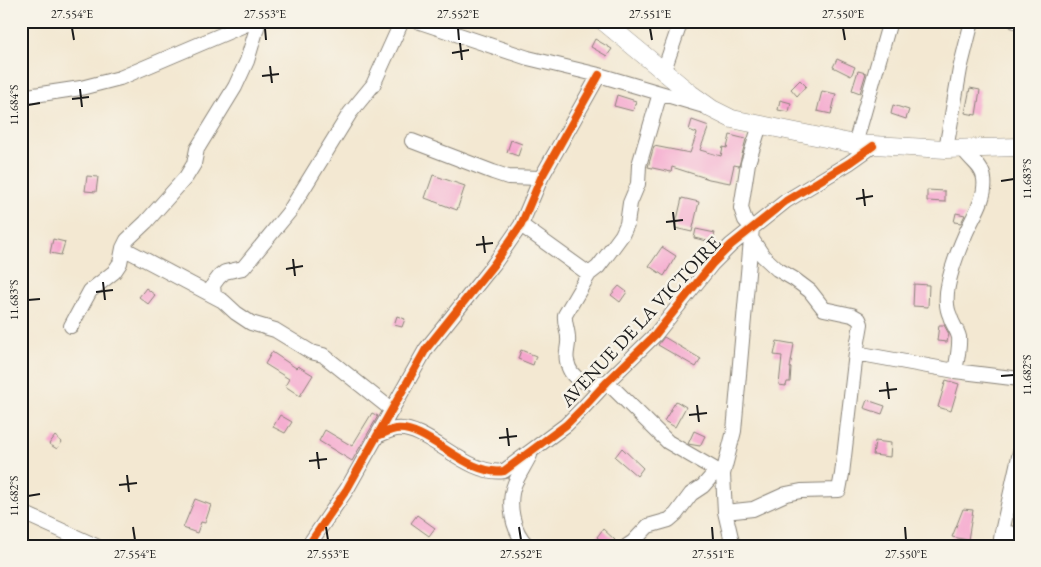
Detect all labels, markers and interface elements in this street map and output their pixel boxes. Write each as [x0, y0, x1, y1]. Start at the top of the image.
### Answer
text: 27.554°E [51, 6, 93, 22]
text: 27.553°E [244, 6, 286, 22]
text: 27.552°E [437, 6, 479, 22]
text: 27.551°E [629, 6, 671, 22]
text: 27.550°E [822, 6, 864, 22]
text: 11.684°S [6, 84, 22, 125]
text: 11.683°S [1019, 158, 1035, 199]
street label: AVENUE DE LA VICTOIRE [554, 230, 726, 413]
text: 11.683°S [6, 279, 22, 320]
text: 11.682°S [1019, 354, 1035, 395]
text: 11.682°S [6, 475, 22, 516]
text: 27.554°E [114, 546, 156, 562]
text: 27.553°E [307, 546, 349, 562]
text: 27.552°E [500, 546, 542, 562]
text: 27.551°E [692, 546, 734, 562]
text: 27.550°E [885, 546, 927, 562]

